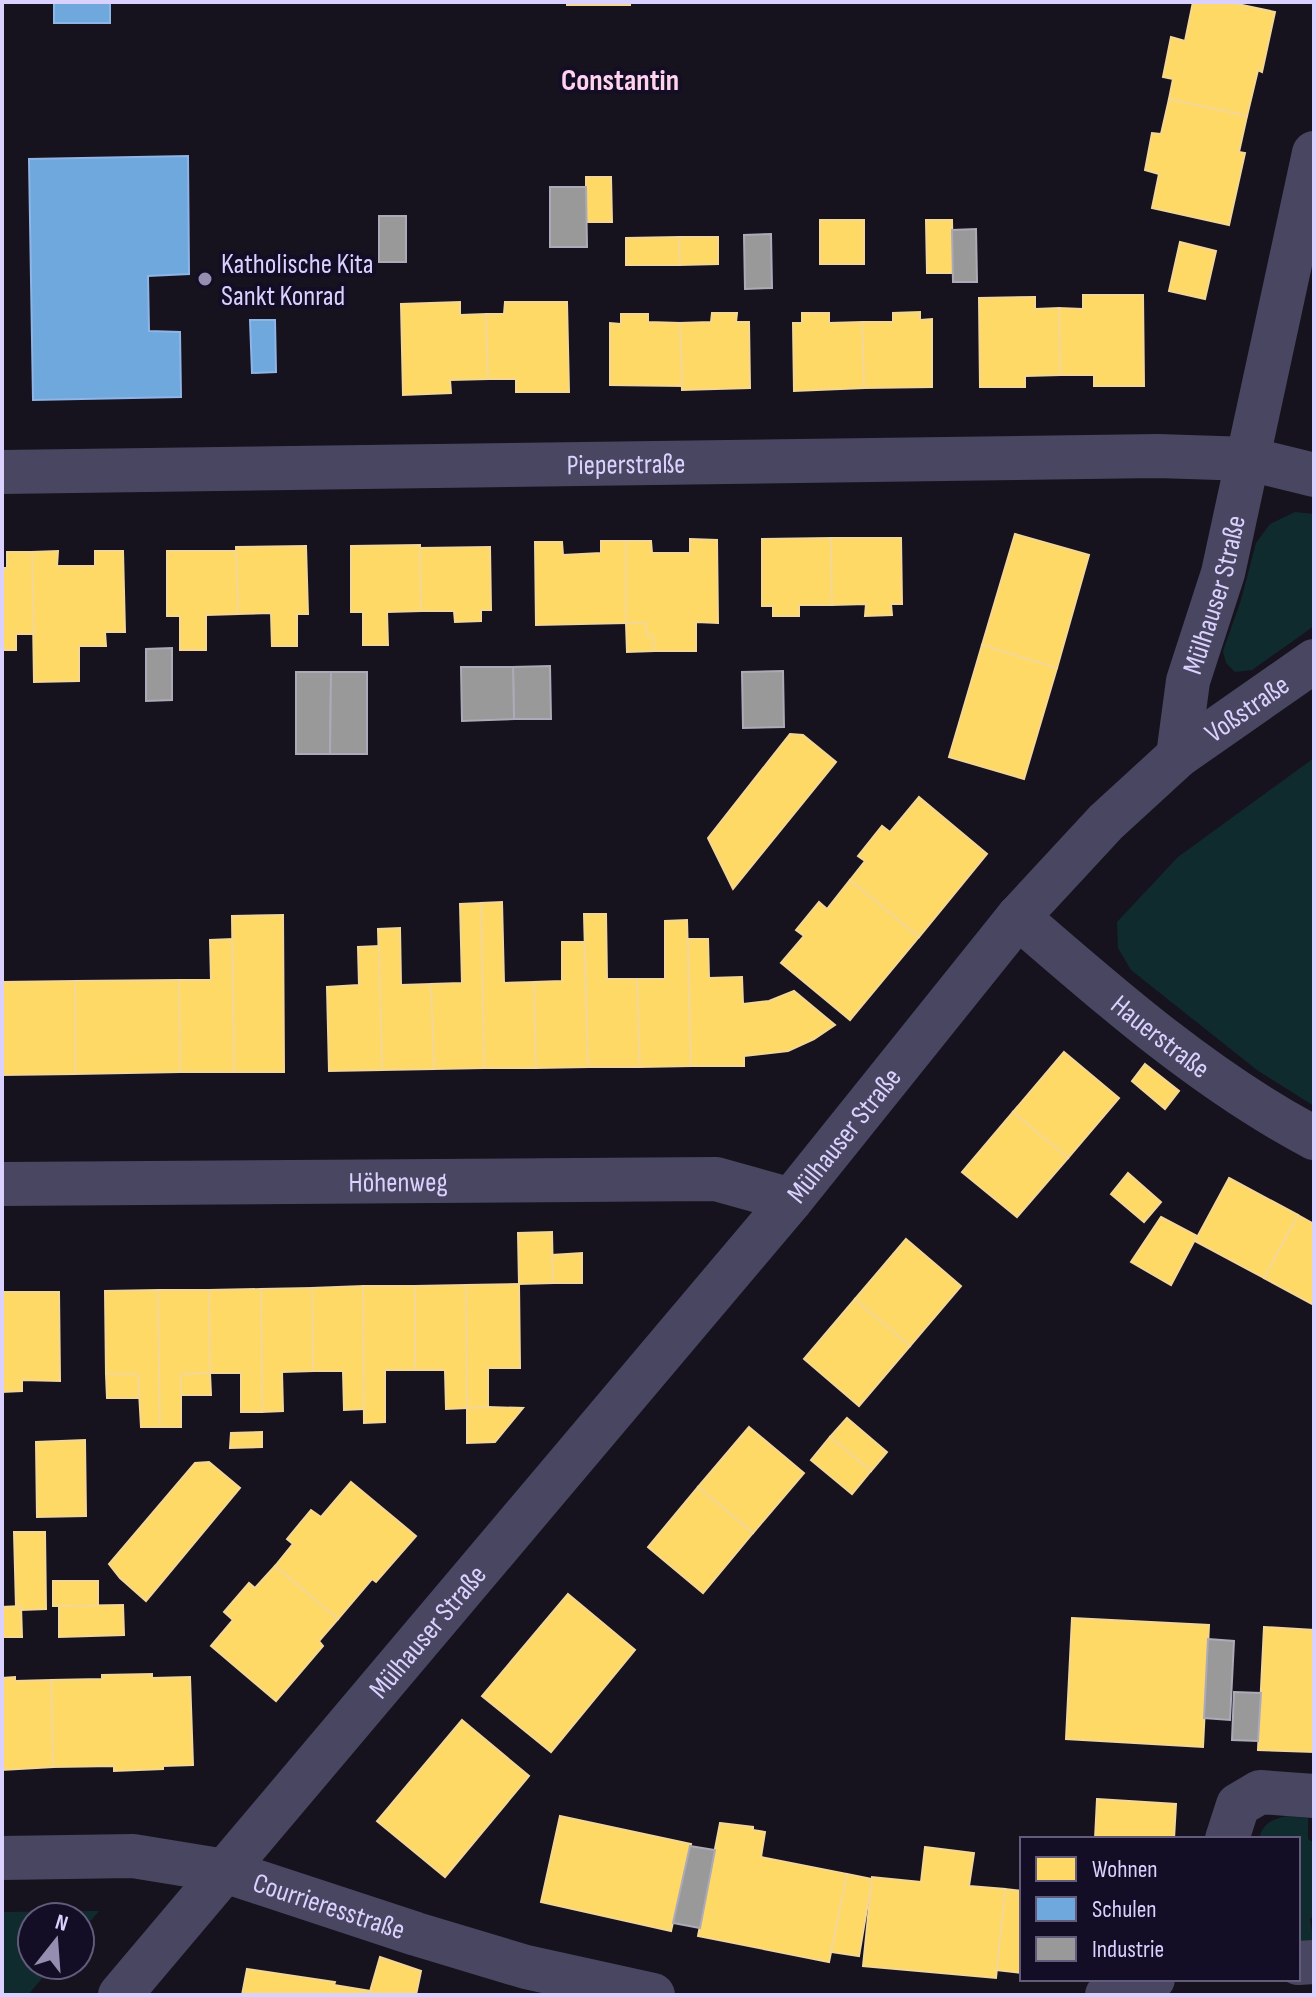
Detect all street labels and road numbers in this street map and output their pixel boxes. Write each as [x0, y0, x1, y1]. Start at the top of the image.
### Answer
street label: Pieperstraße [566, 448, 686, 482]
street label: Mülhauser Straße [1176, 512, 1253, 679]
street label: Voßstraße [1199, 669, 1296, 750]
street label: Hauerstraße [1104, 989, 1216, 1086]
street label: Mülhauser Straße [780, 1061, 909, 1210]
street label: Höhenweg [348, 1166, 448, 1200]
street label: Mülhauser Straße [363, 1559, 494, 1705]
street label: Courrieresstraße [249, 1866, 409, 1947]

